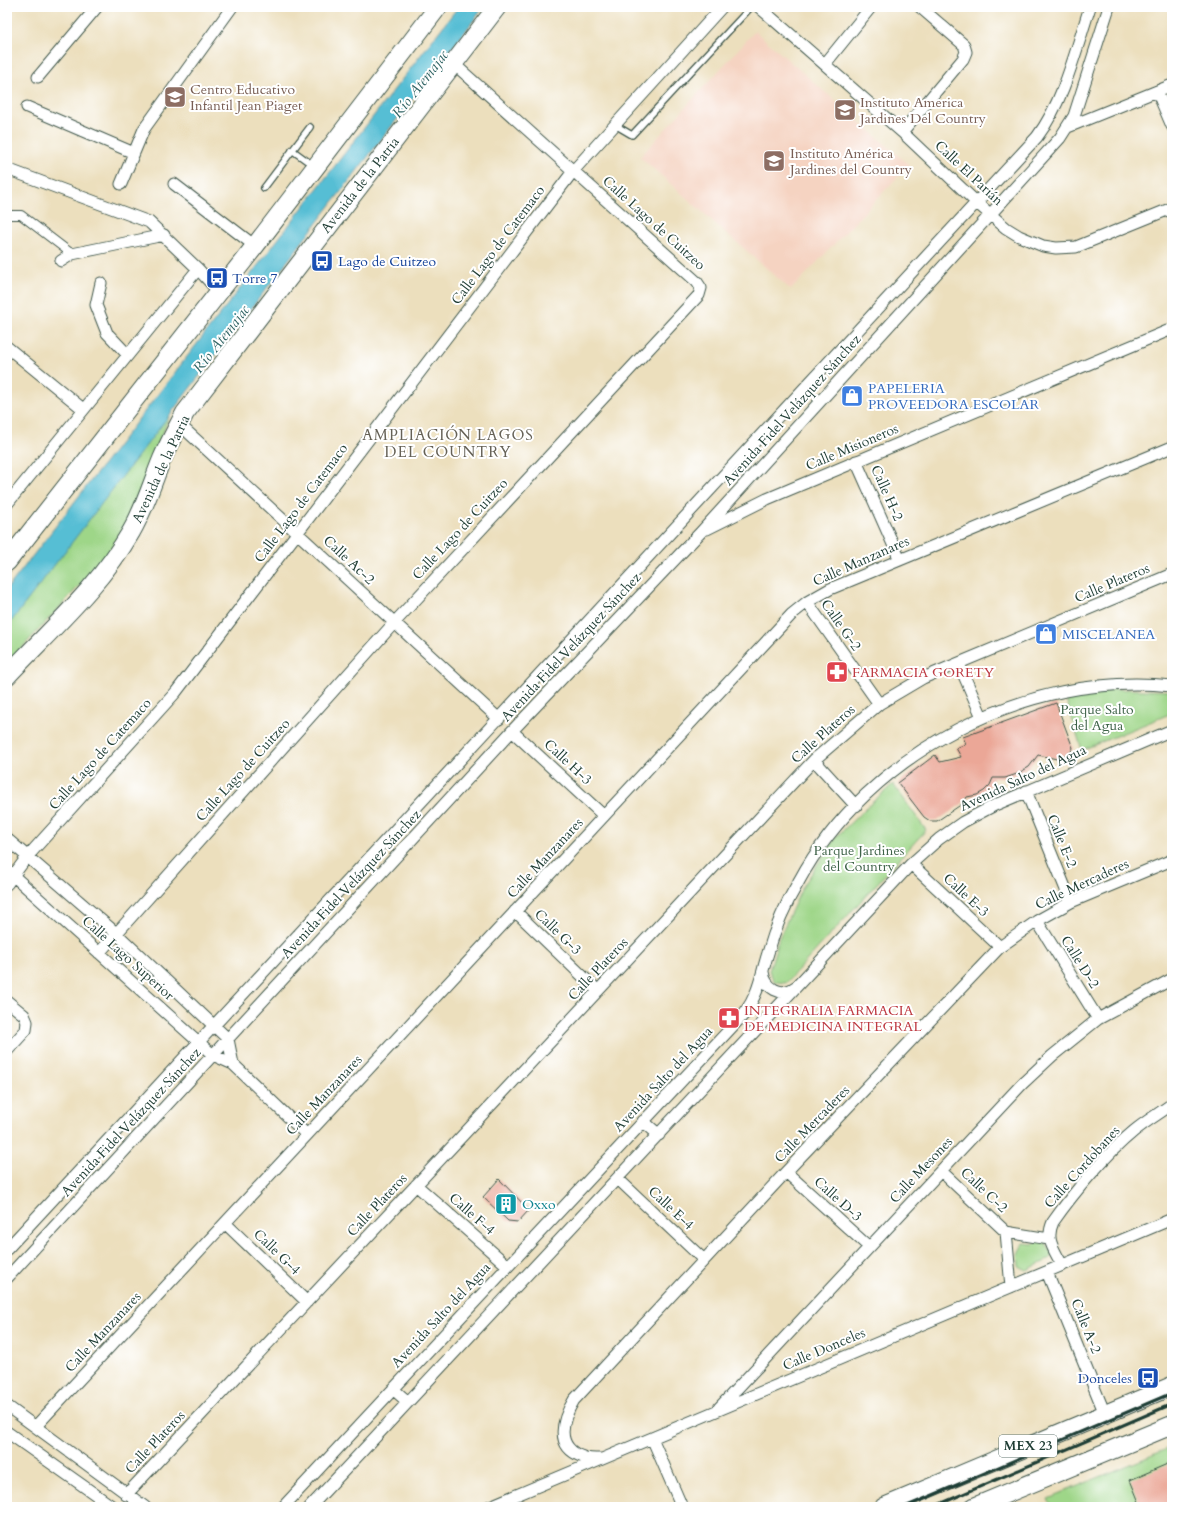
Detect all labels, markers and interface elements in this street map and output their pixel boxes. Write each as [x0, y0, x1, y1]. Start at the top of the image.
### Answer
water label: Río Atemajac [387, 46, 453, 122]
place label: Centro Educativo Infantil Jean Piaget [190, 80, 303, 115]
school or university icon: Centro Educativo Infantil Jean Piaget [162, 84, 188, 110]
place label: Instituto America Jardines Del Country [858, 93, 987, 128]
school or university icon: Instituto America Jardines Del Country [832, 97, 858, 123]
street label: Avenida de la Patria [316, 133, 404, 237]
street label: Calle El Parián [931, 136, 1007, 210]
place label: Instituto América Jardines del Country [788, 144, 913, 179]
school or university icon: Instituto América Jardines del Country [761, 148, 787, 174]
street label: Calle Lago de Cuitzeo [599, 172, 710, 275]
street label: Calle Lago de Catemaco [447, 181, 549, 308]
bus stop icon: Lago de Cuitzeo [309, 248, 335, 274]
place label: Lago de Cuitzeo [338, 252, 437, 271]
bus stop icon: Torre 7 [204, 265, 230, 291]
place label: Torre 7 [232, 269, 277, 288]
water label: Río Atemajac [188, 301, 254, 377]
street label: Avenida Fidel Velázquez Sánchez [719, 330, 866, 490]
place label: PAPELERIA PROVEEDORA ESCOLAR [868, 379, 1039, 414]
shop icon: PAPELERIA PROVEEDORA ESCOLAR [839, 383, 865, 409]
street label: Avenida de la Patria [128, 412, 194, 526]
street label: Calle Misioneros [803, 419, 902, 475]
district label: AMPLIACIÓN LAGOS DEL COUNTRY [362, 425, 534, 462]
street label: Calle Lago de Catemaco [250, 439, 352, 566]
street label: Calle H-2 [866, 462, 908, 524]
street label: Calle Lago de Cuitzeo [408, 474, 512, 584]
street label: Calle Ac-2 [319, 531, 379, 589]
street label: Calle Manzanares [810, 531, 912, 591]
street label: Calle Plateros [1071, 558, 1153, 607]
street label: Avenida Fidel Velázquez Sánchez [497, 568, 646, 726]
street label: Calle G-2 [816, 596, 866, 654]
shop icon: MISCELANEA [1033, 621, 1059, 647]
place label: MISCELANEA [1062, 625, 1155, 644]
pharmacy icon: FARMACIA GORETY [824, 659, 850, 685]
place label: FARMACIA GORETY [852, 663, 995, 682]
street label: Calle Lago de Catemaco [45, 694, 156, 814]
street label: Calle Plateros [787, 700, 859, 768]
park label: Parque Salto del Agua [1060, 700, 1134, 735]
street label: Calle Lago de Cuitzeo [192, 714, 295, 825]
street label: Calle H-3 [540, 735, 596, 789]
street label: Avenida Salto del Agua [957, 740, 1089, 816]
street label: Avenida Fidel Velázquez Sánchez [277, 805, 426, 963]
street label: Calle E-2 [1043, 811, 1081, 871]
street label: Calle Manzanares [503, 813, 588, 902]
park label: Parque Jardines del Country [813, 841, 905, 876]
street label: Calle Mercaderes [1032, 854, 1132, 914]
street label: Calle E-3 [939, 869, 993, 921]
street label: Calle G-3 [530, 905, 586, 959]
street label: Calle Lago Superior [78, 911, 179, 1005]
street label: Calle D-2 [1056, 932, 1104, 992]
street label: Calle Plateros [564, 933, 632, 1005]
place label: INTEGRALIA FARMACIA DE MEDICINA INTEGRAL [744, 1001, 922, 1036]
pharmacy icon: INTEGRALIA FARMACIA DE MEDICINA INTEGRAL [716, 1005, 742, 1031]
street label: Avenida Salto del Agua [609, 1022, 717, 1136]
street label: Avenida Fidel Velázquez Sánchez [57, 1043, 206, 1201]
street label: Calle Manzanares [282, 1050, 367, 1139]
street label: Calle Mercaderes [770, 1081, 854, 1167]
street label: Calle Cordobanes [1040, 1121, 1124, 1212]
street label: Calle Mesones [885, 1132, 957, 1207]
street label: Calle C-2 [956, 1163, 1012, 1217]
street label: Calle Plateros [343, 1169, 411, 1241]
street label: Calle D-3 [810, 1172, 866, 1226]
street label: Calle E-4 [644, 1182, 698, 1234]
street label: Calle F-4 [445, 1189, 499, 1239]
building icon: Oxxo [493, 1191, 519, 1217]
place label: Oxxo [522, 1195, 556, 1214]
street label: Calle G-4 [249, 1225, 305, 1279]
street label: Avenida Salto del Agua [387, 1258, 495, 1372]
street label: Calle Manzanares [61, 1287, 146, 1376]
street label: Calle A-2 [1066, 1296, 1106, 1356]
street label: Calle Donceles [780, 1323, 869, 1375]
bus stop icon: Donceles [1135, 1365, 1161, 1391]
place label: Donceles [1078, 1369, 1132, 1388]
street label: Calle Plateros [121, 1406, 189, 1478]
road number: MEX 23 [999, 1435, 1057, 1457]

